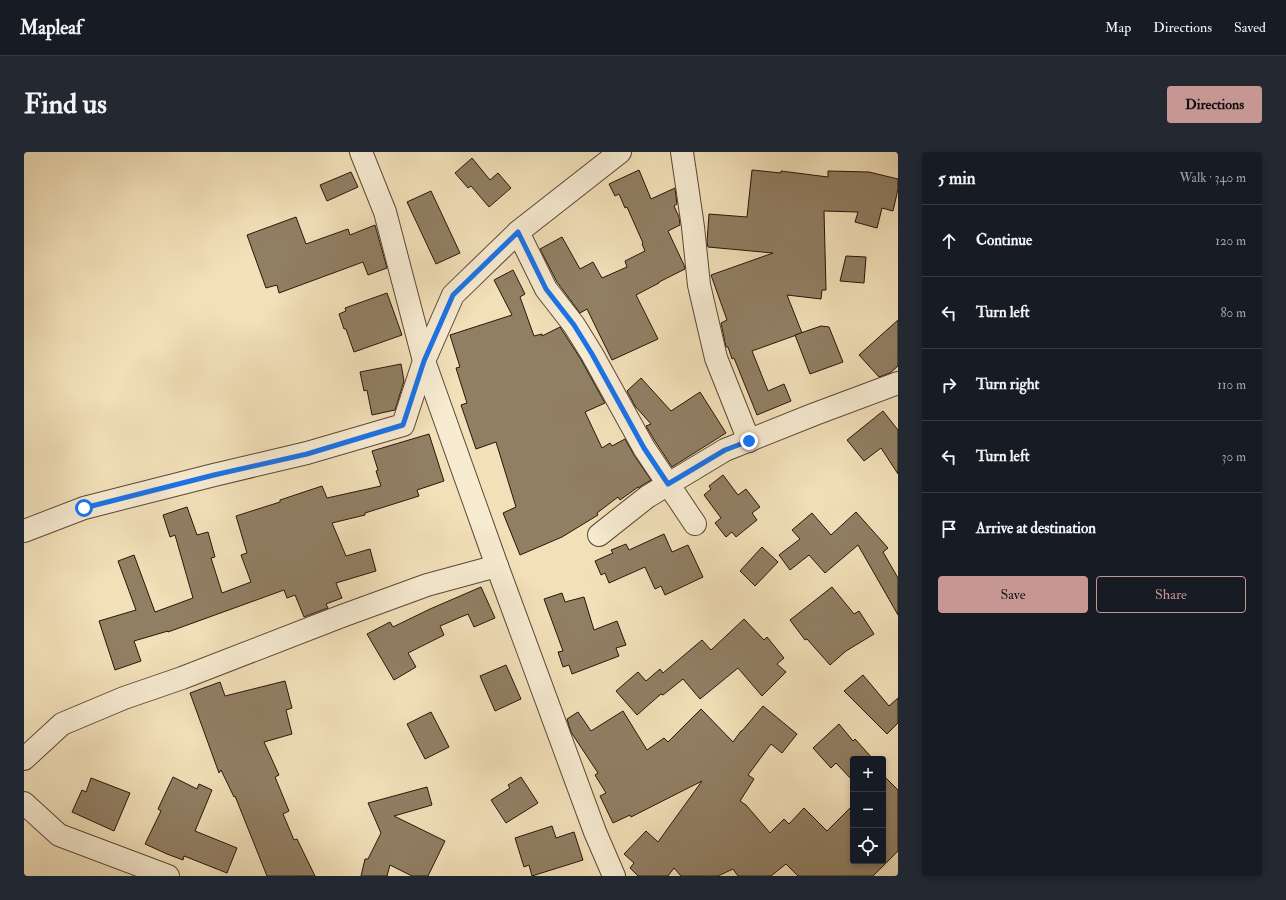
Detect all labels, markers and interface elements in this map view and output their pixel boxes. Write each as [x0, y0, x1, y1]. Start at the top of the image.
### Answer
text: Mapleaf [20, 16, 82, 40]
text: Map [1105, 19, 1131, 36]
text: Directions [1153, 19, 1212, 36]
text: Saved [1234, 19, 1266, 36]
button: Directions [1167, 86, 1262, 123]
text: Find us [24, 87, 107, 122]
text: 5 min [938, 168, 976, 189]
text: Walk · 340 m [1180, 170, 1246, 186]
icon: ahead [938, 230, 960, 252]
text: Continue [976, 231, 1032, 250]
text: 120 m [1215, 233, 1246, 249]
icon: left [938, 302, 960, 324]
text: Turn left [976, 303, 1030, 322]
text: 80 m [1220, 305, 1246, 321]
icon: right [938, 374, 960, 396]
text: Turn right [976, 375, 1039, 394]
text: 110 m [1217, 377, 1246, 393]
route end [740, 432, 758, 450]
icon: left [938, 446, 960, 468]
text: Turn left [976, 447, 1030, 466]
text: 30 m [1222, 449, 1246, 465]
route start [75, 499, 93, 517]
icon: arrive [938, 518, 960, 540]
text: Arrive at destination [976, 519, 1096, 538]
button: Save [938, 576, 1088, 613]
button: Share [1096, 576, 1246, 613]
map controls [850, 756, 886, 864]
button: + [850, 756, 886, 792]
button: − [850, 792, 886, 828]
button: locate [850, 828, 886, 864]

